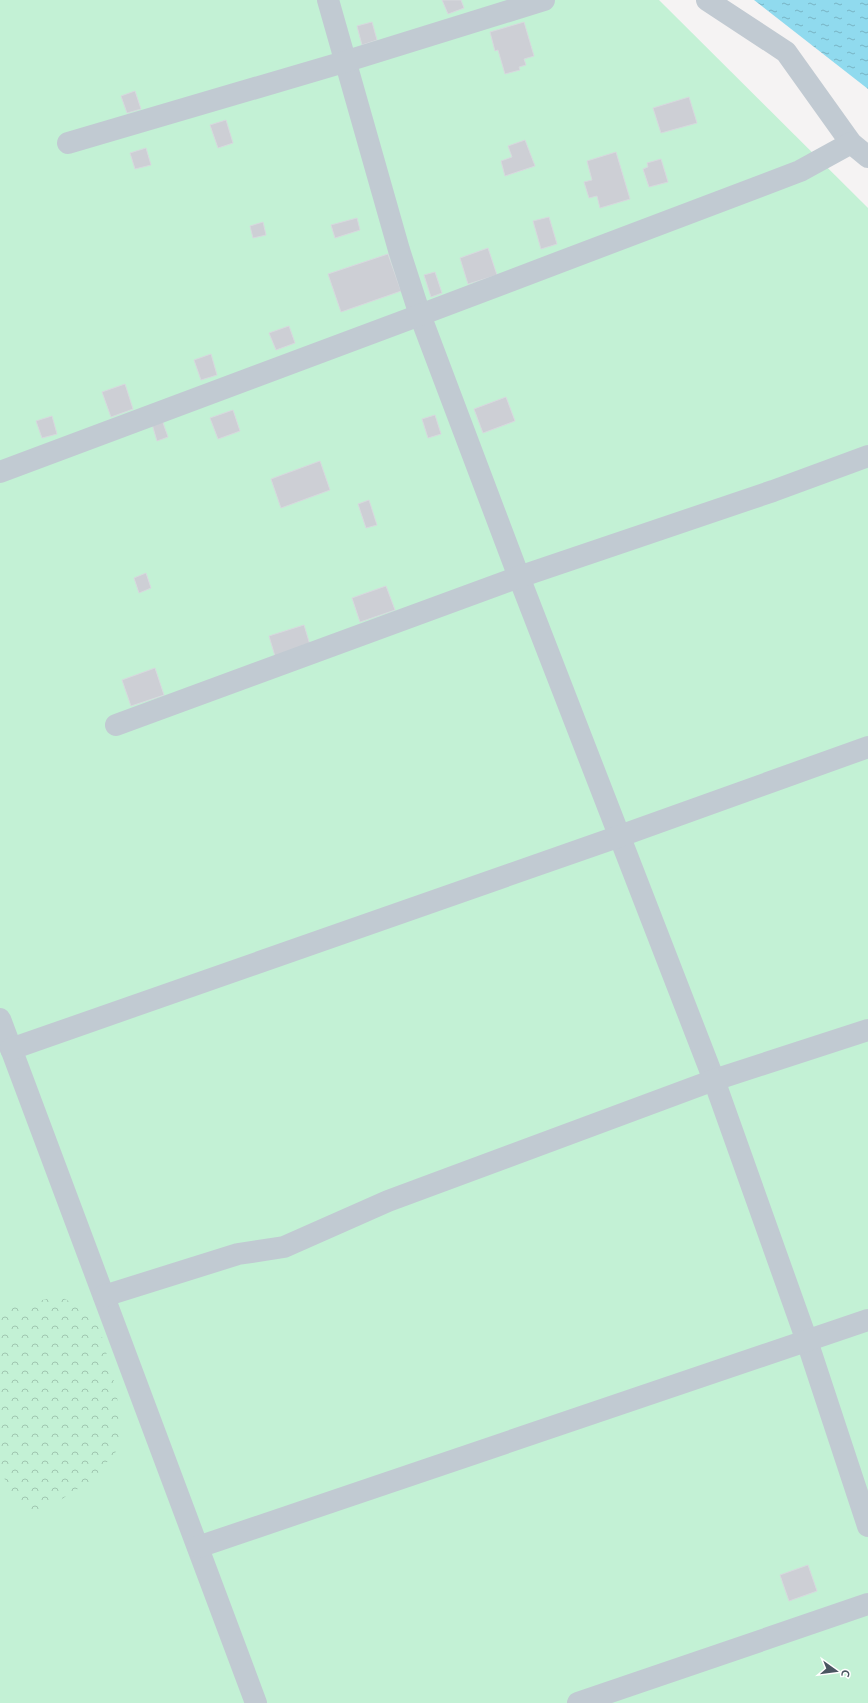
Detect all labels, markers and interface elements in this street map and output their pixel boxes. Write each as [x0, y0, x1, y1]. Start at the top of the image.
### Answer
north arrow [816, 1651, 856, 1691]
text: С [839, 1669, 852, 1678]

